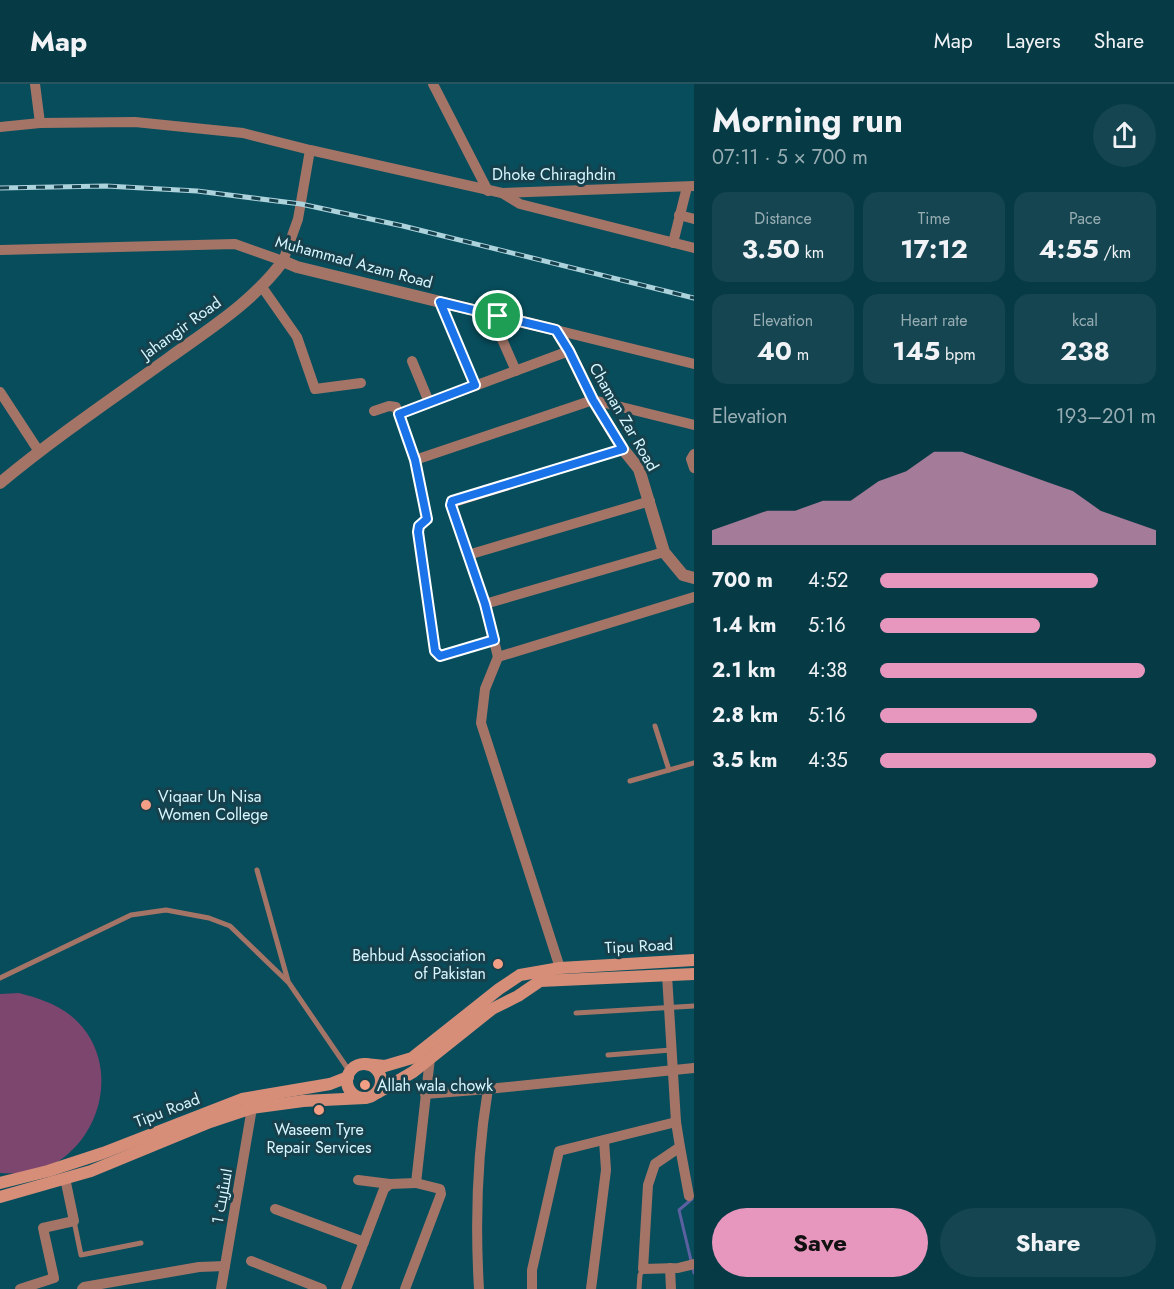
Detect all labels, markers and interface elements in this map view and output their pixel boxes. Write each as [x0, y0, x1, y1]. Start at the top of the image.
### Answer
text: Map [30, 21, 87, 62]
text: Map [934, 26, 973, 56]
text: Layers [1006, 26, 1061, 56]
text: Share [1094, 26, 1144, 56]
text: Morning run [712, 97, 903, 144]
button: share [1093, 104, 1156, 167]
text: 07:11 · 5 × 700 m [712, 143, 868, 172]
street label: Dhoke Chiraghdin [492, 163, 616, 186]
text: Distance [754, 207, 812, 230]
text: Time [918, 207, 950, 230]
text: Pace [1069, 207, 1101, 230]
street label: Muhammad Azam Road [273, 230, 435, 294]
text: 3.50 [742, 230, 800, 268]
text: 17:12 [900, 230, 968, 268]
text: 4:55 [1039, 230, 1099, 268]
text: km [800, 241, 824, 264]
text: /km [1099, 241, 1131, 264]
pin [472, 290, 523, 341]
street label: Jahangir Road [135, 291, 226, 366]
icon: arrive [481, 299, 514, 332]
text: Elevation [753, 309, 813, 332]
text: Heart rate [901, 309, 967, 332]
text: kcal [1072, 309, 1098, 332]
text: 40 [757, 332, 792, 370]
text: 145 [892, 332, 940, 370]
text: 238 [1060, 332, 1110, 370]
text: m [792, 343, 809, 366]
text: bpm [940, 343, 976, 366]
street label: Chaman Zar Road [584, 359, 664, 475]
text: Elevation [712, 402, 787, 431]
text: 193–201 m [1056, 402, 1156, 431]
text: 700 m [712, 566, 773, 595]
text: 4:52 [808, 566, 848, 595]
text: 1.4 km [712, 611, 777, 640]
text: 5:16 [808, 611, 846, 640]
text: 2.1 km [712, 656, 776, 685]
text: 4:38 [808, 656, 848, 685]
text: 2.8 km [712, 701, 778, 730]
text: 5:16 [808, 701, 846, 730]
text: 3.5 km [712, 746, 777, 775]
text: 4:35 [808, 746, 848, 775]
place label: Viqaar Un Nisa Women College [158, 785, 268, 826]
marker: Viqaar Un Nisa Women College [139, 798, 153, 812]
street label: Tipu Road [604, 933, 674, 959]
place label: Behbud Association of Pakistan [352, 944, 486, 985]
marker: Behbud Association of Pakistan [491, 957, 505, 971]
place label: Allah wala chowk [377, 1074, 494, 1097]
marker: Allah wala chowk [358, 1078, 372, 1092]
street label: Tipu Road [131, 1087, 203, 1133]
marker: Waseem Tyre Repair Services [312, 1103, 326, 1117]
place label: Waseem Tyre Repair Services [267, 1118, 371, 1159]
street label: اسٹریٹ 1 [206, 1166, 238, 1226]
button: Save [712, 1208, 928, 1277]
button: Share [940, 1208, 1156, 1277]

